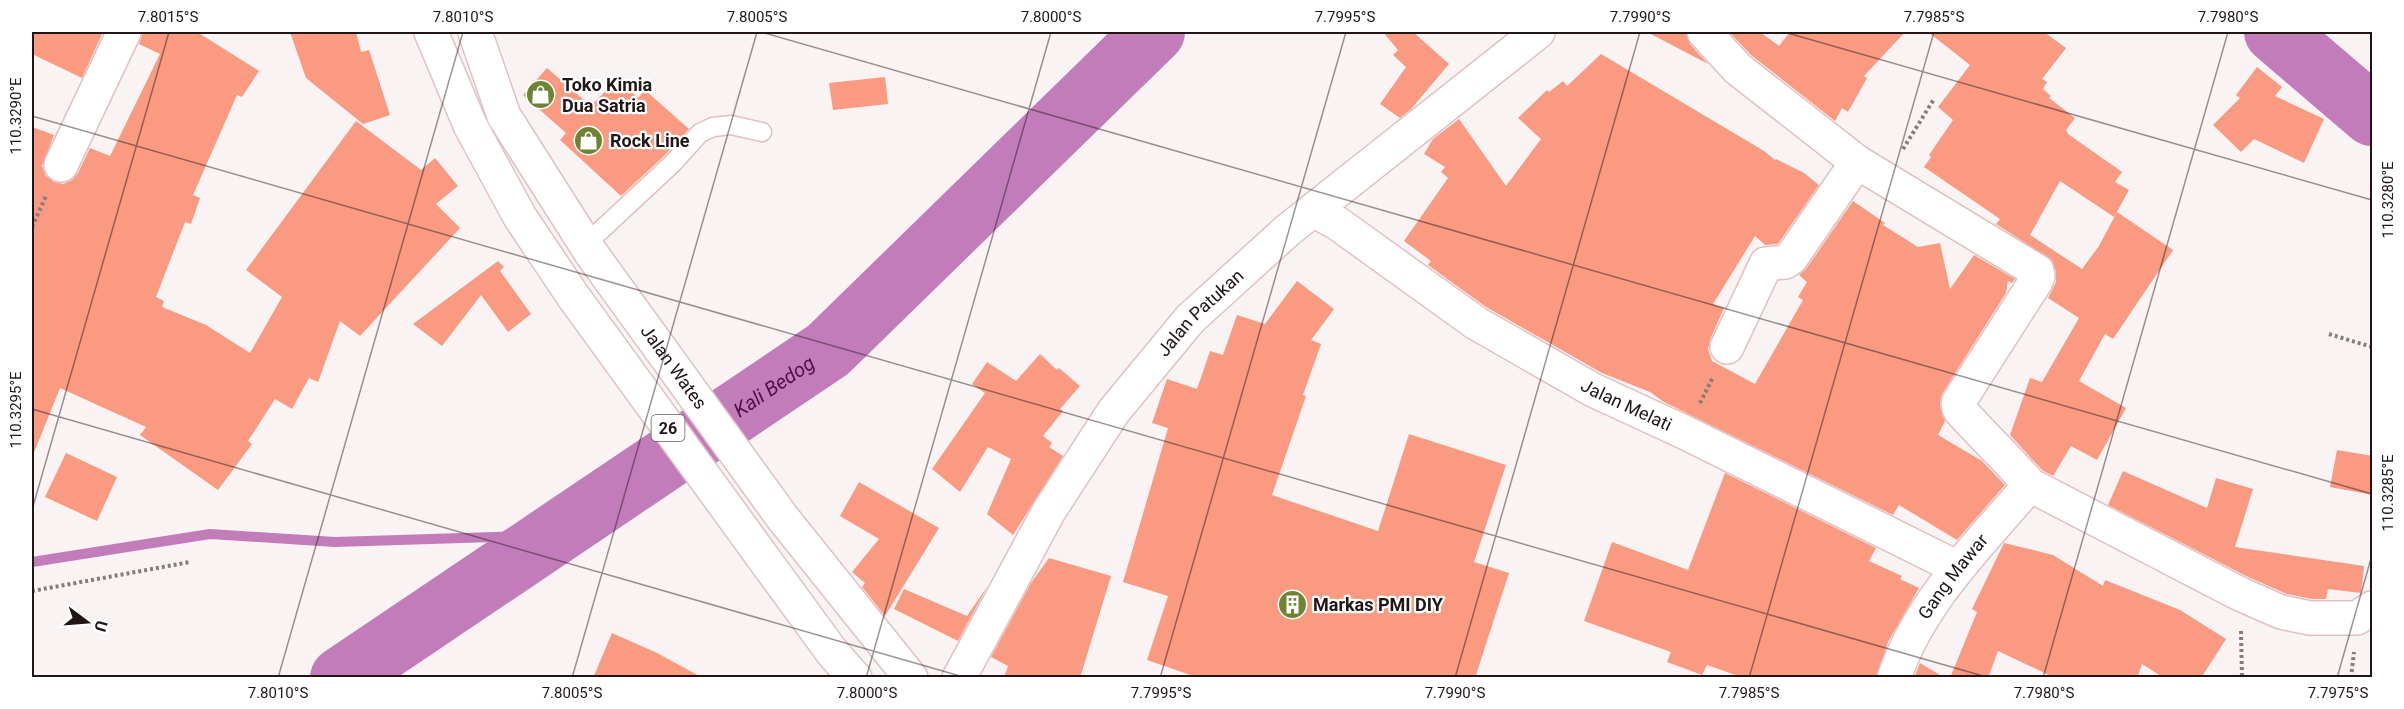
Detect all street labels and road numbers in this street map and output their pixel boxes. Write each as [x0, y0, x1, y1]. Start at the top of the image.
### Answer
street label: Jalan Patukan [1153, 265, 1248, 360]
street label: Jalan Wates [637, 321, 711, 413]
street label: Jalan Melati [1577, 374, 1675, 435]
road number: 26 [652, 415, 684, 441]
street label: Gang Mawar [1914, 530, 1992, 623]

